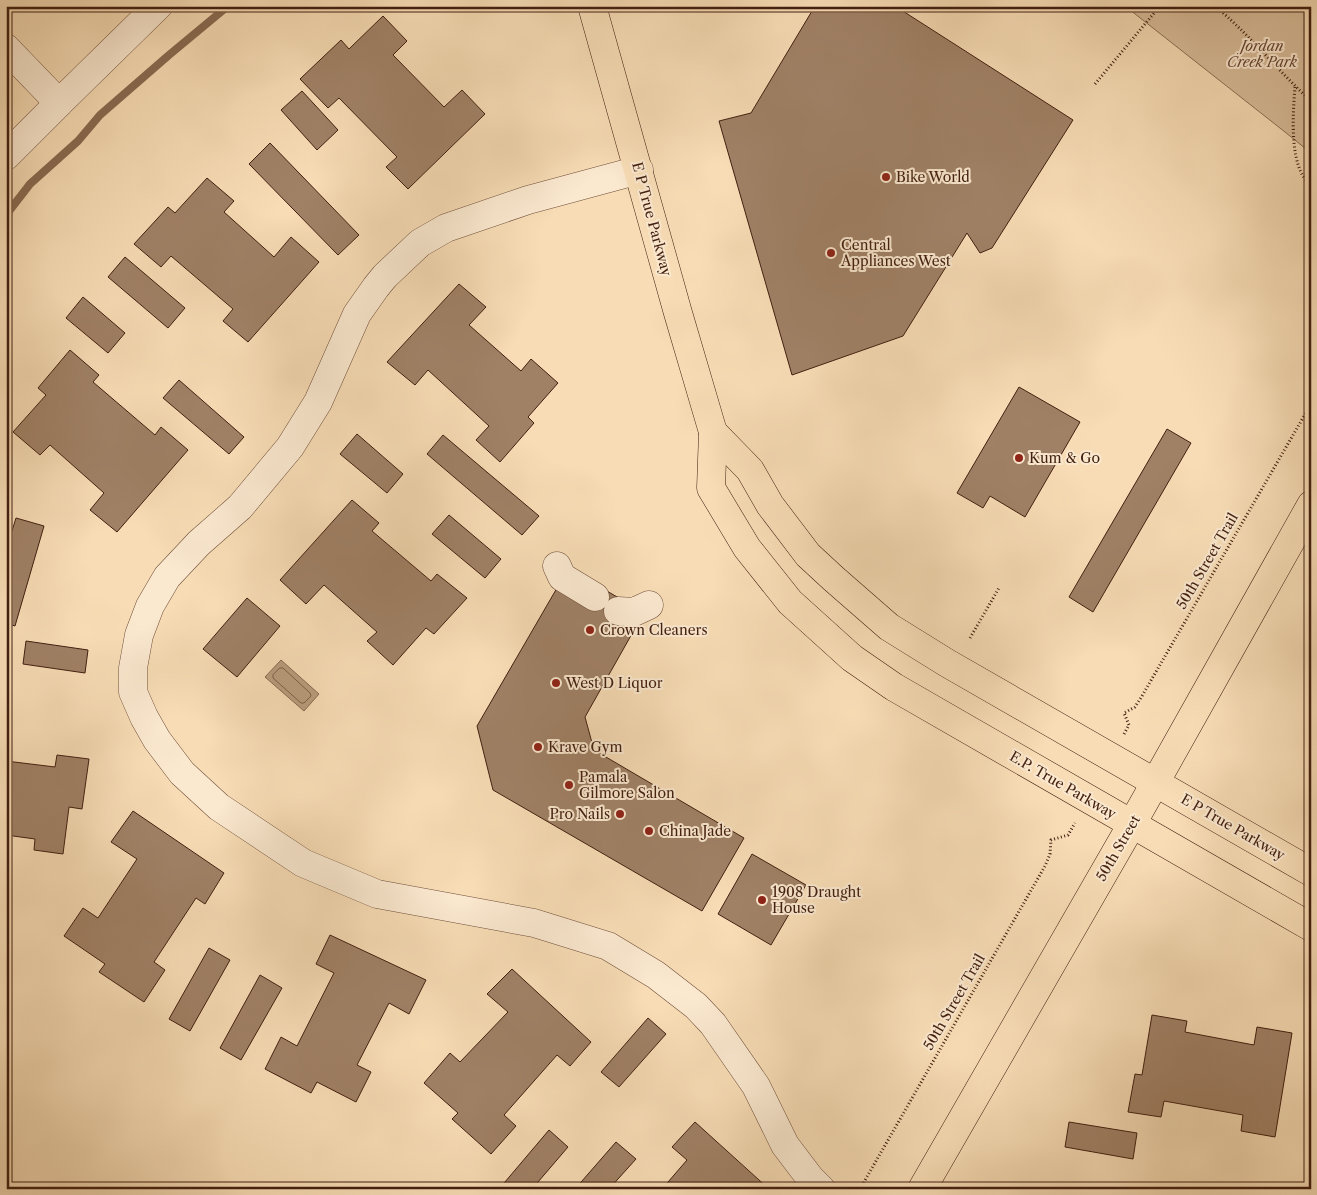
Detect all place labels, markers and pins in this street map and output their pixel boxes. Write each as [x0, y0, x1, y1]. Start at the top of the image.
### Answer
place label: Bike World [896, 168, 970, 186]
marker: Bike World [880, 171, 892, 183]
place label: Central Appliances West [840, 236, 951, 270]
marker: Central Appliances West [825, 247, 837, 259]
place label: Kum & Go [1029, 449, 1100, 467]
marker: Kum & Go [1013, 452, 1025, 464]
place label: Crown Cleaners [600, 621, 708, 639]
marker: Crown Cleaners [584, 624, 596, 636]
place label: West D Liquor [565, 674, 663, 692]
marker: West D Liquor [550, 677, 562, 689]
place label: Krave Gym [548, 738, 623, 756]
marker: Krave Gym [532, 741, 544, 753]
place label: Pamala Gilmore Salon [579, 768, 675, 802]
marker: Pamala Gilmore Salon [563, 779, 575, 791]
place label: Pro Nails [550, 805, 610, 823]
marker: Pro Nails [614, 808, 626, 820]
place label: China Jade [659, 822, 731, 840]
marker: China Jade [643, 825, 655, 837]
place label: 1908 Draught House [772, 883, 861, 917]
marker: 1908 Draught House [756, 894, 768, 906]

